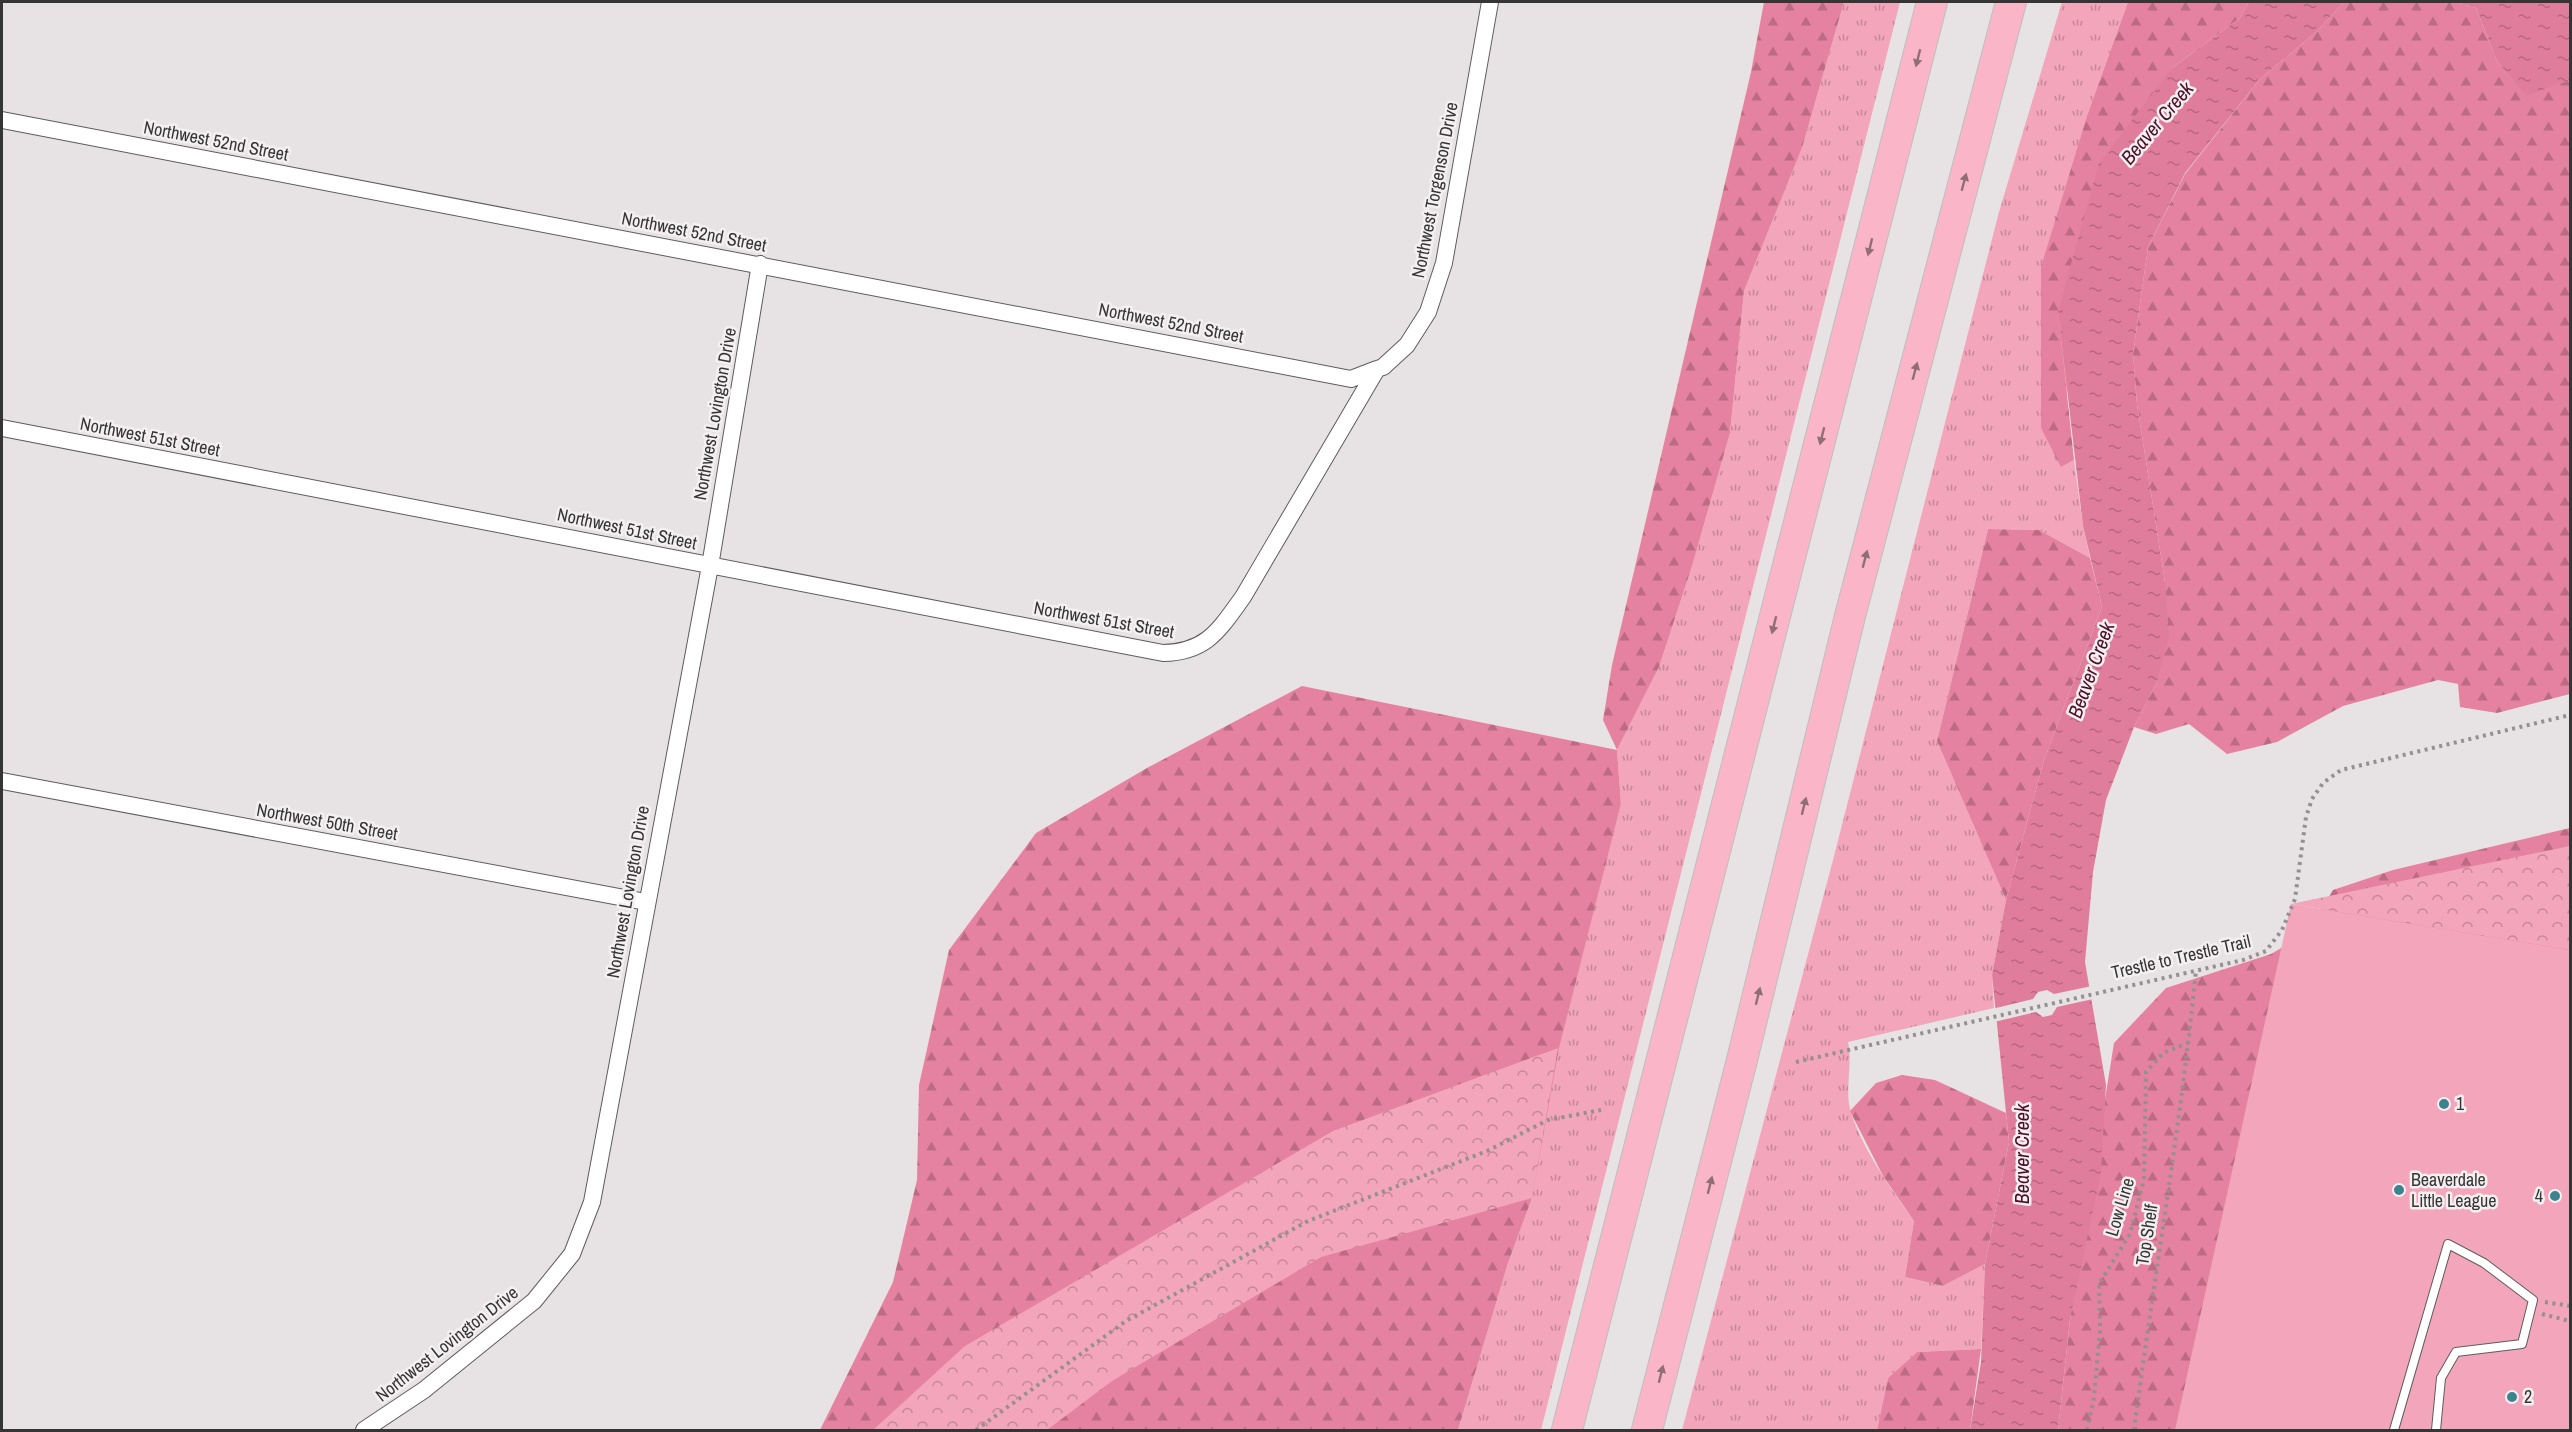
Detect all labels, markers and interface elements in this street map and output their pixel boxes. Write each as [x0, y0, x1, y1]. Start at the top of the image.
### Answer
one-way arrow [1913, 49, 1922, 67]
water label: Beaver Creek [2114, 75, 2200, 170]
street label: Northwest Torgenson Drive [1405, 100, 1464, 280]
street label: Northwest 52nd Street [142, 114, 291, 167]
one-way arrow [1960, 173, 1970, 192]
street label: Northwest 52nd Street [620, 205, 769, 258]
one-way arrow [1865, 238, 1875, 256]
street label: Northwest 52nd Street [1097, 296, 1246, 349]
street label: Northwest Lovington Drive [687, 326, 742, 502]
one-way arrow [1910, 362, 1920, 380]
street label: Northwest 51st Street [78, 411, 222, 462]
one-way arrow [1817, 427, 1827, 445]
street label: Northwest 51st Street [555, 502, 699, 555]
one-way arrow [1861, 550, 1870, 568]
street label: Northwest 51st Street [1032, 595, 1176, 644]
one-way arrow [1768, 616, 1778, 634]
water label: Beaver Creek [2061, 617, 2121, 722]
street label: Northwest 50th Street [255, 797, 400, 846]
one-way arrow [1799, 797, 1809, 816]
street label: Northwest Lovington Drive [600, 804, 655, 980]
street label: Trestle to Trestle Trail [2109, 928, 2253, 985]
one-way arrow [1753, 987, 1763, 1005]
place label: 1 [2456, 1091, 2465, 1116]
marker: 1 [2437, 1097, 2451, 1111]
water label: Beaver Creek [2008, 1103, 2035, 1204]
place label: Beaverdale Little League [2411, 1167, 2496, 1213]
street label: Low Line [2099, 1175, 2140, 1239]
one-way arrow [1705, 1176, 1715, 1194]
marker: Beaverdale Little League [2392, 1183, 2406, 1197]
place label: 4 [2535, 1183, 2543, 1208]
marker: 4 [2548, 1189, 2562, 1203]
street label: Top Shelf [2129, 1202, 2164, 1267]
street label: Northwest Lovington Drive [370, 1280, 523, 1407]
one-way arrow [1657, 1365, 1667, 1383]
place label: 2 [2524, 1384, 2532, 1409]
marker: 2 [2505, 1390, 2519, 1404]

